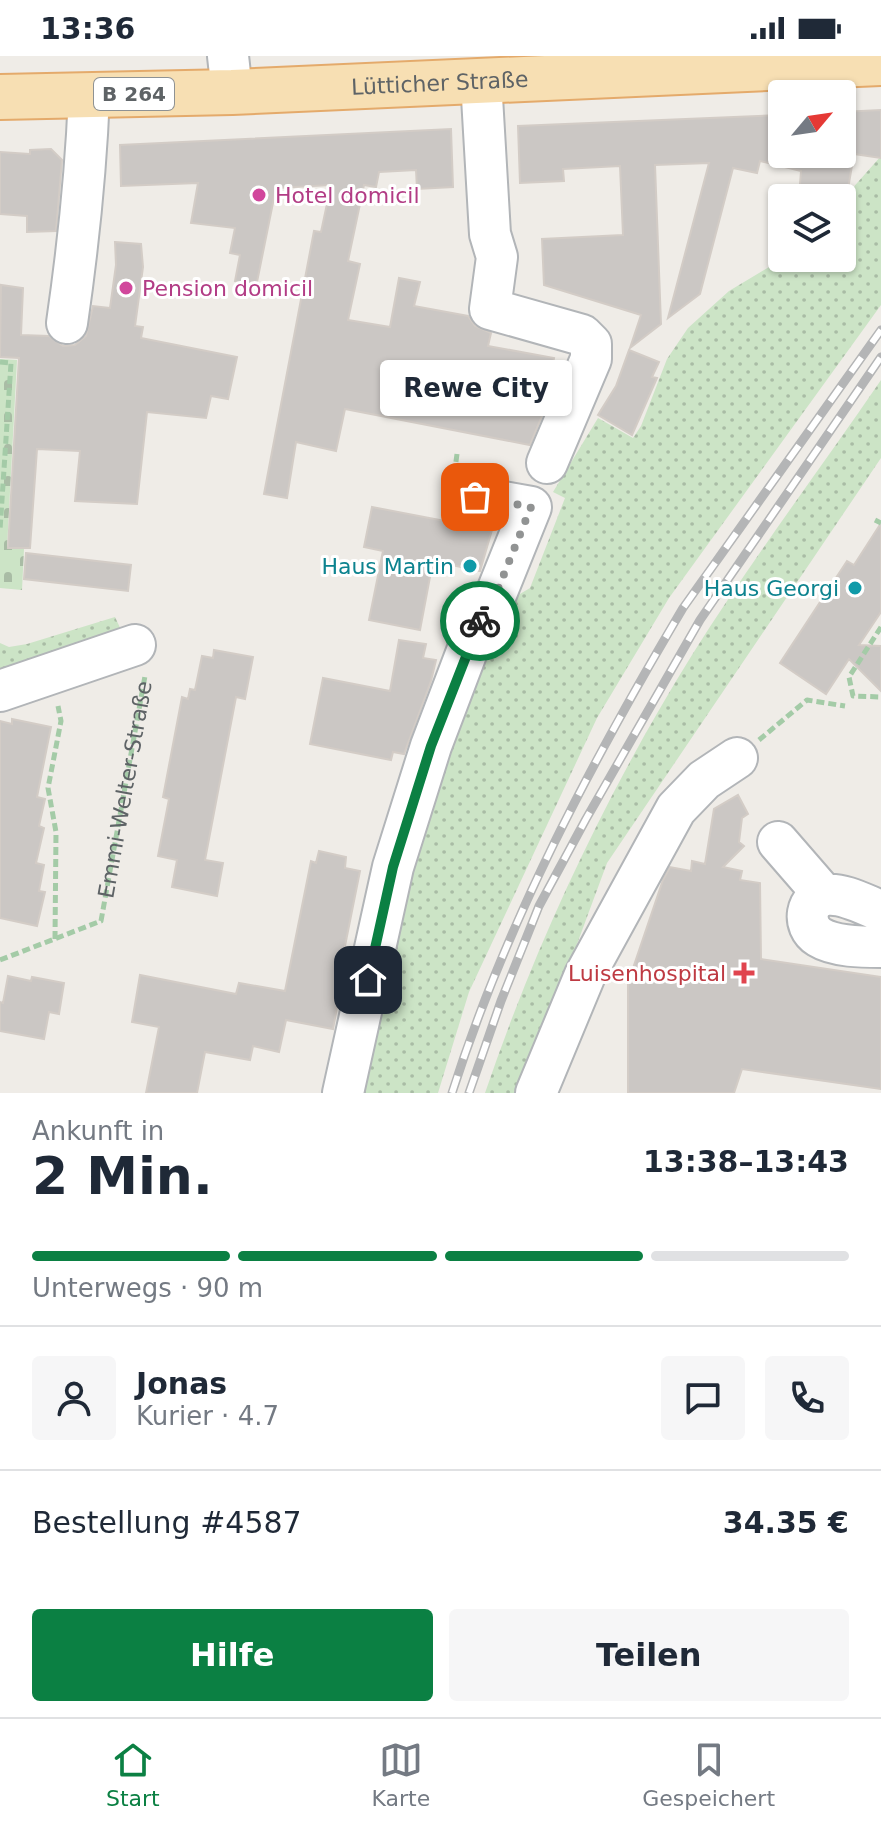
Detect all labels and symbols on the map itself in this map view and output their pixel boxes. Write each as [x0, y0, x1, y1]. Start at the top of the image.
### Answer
street label: Lütticher Straße [351, 67, 529, 100]
road number: B 264 [94, 78, 174, 110]
north arrow [768, 80, 856, 168]
place label: Hotel domicil [275, 183, 420, 208]
marker: Hotel domicil [250, 186, 268, 204]
place label: Pension domicil [142, 276, 313, 301]
marker: Pension domicil [117, 279, 135, 297]
callout: Rewe City [379, 361, 571, 417]
pin [441, 463, 509, 531]
place label: Haus Martin [321, 554, 454, 579]
marker: Haus Martin [461, 557, 479, 575]
place label: Haus Georgi [704, 576, 839, 601]
marker: Haus Georgi [846, 579, 864, 597]
courier [440, 581, 520, 661]
street label: Emmi-Welter-Straße [93, 679, 157, 900]
pin [334, 946, 402, 1014]
place label: Luisenhospital [568, 961, 726, 986]
marker: Luisenhospital [733, 962, 755, 984]

